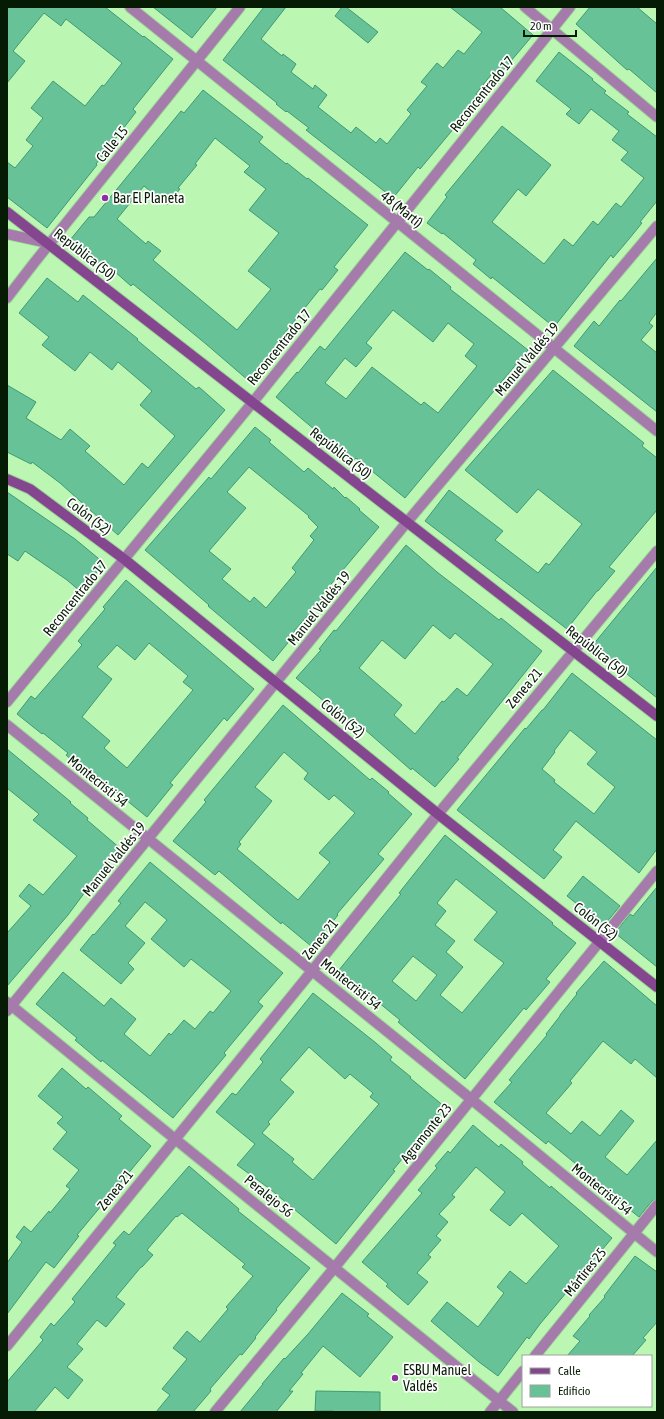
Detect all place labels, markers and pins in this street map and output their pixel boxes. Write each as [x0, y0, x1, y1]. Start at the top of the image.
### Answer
place label: Bar El Planeta [113, 190, 185, 206]
marker: Bar El Planeta [100, 193, 110, 203]
place label: ESBU Manuel Valdés [403, 1362, 471, 1394]
marker: ESBU Manuel Valdés [390, 1373, 400, 1383]

